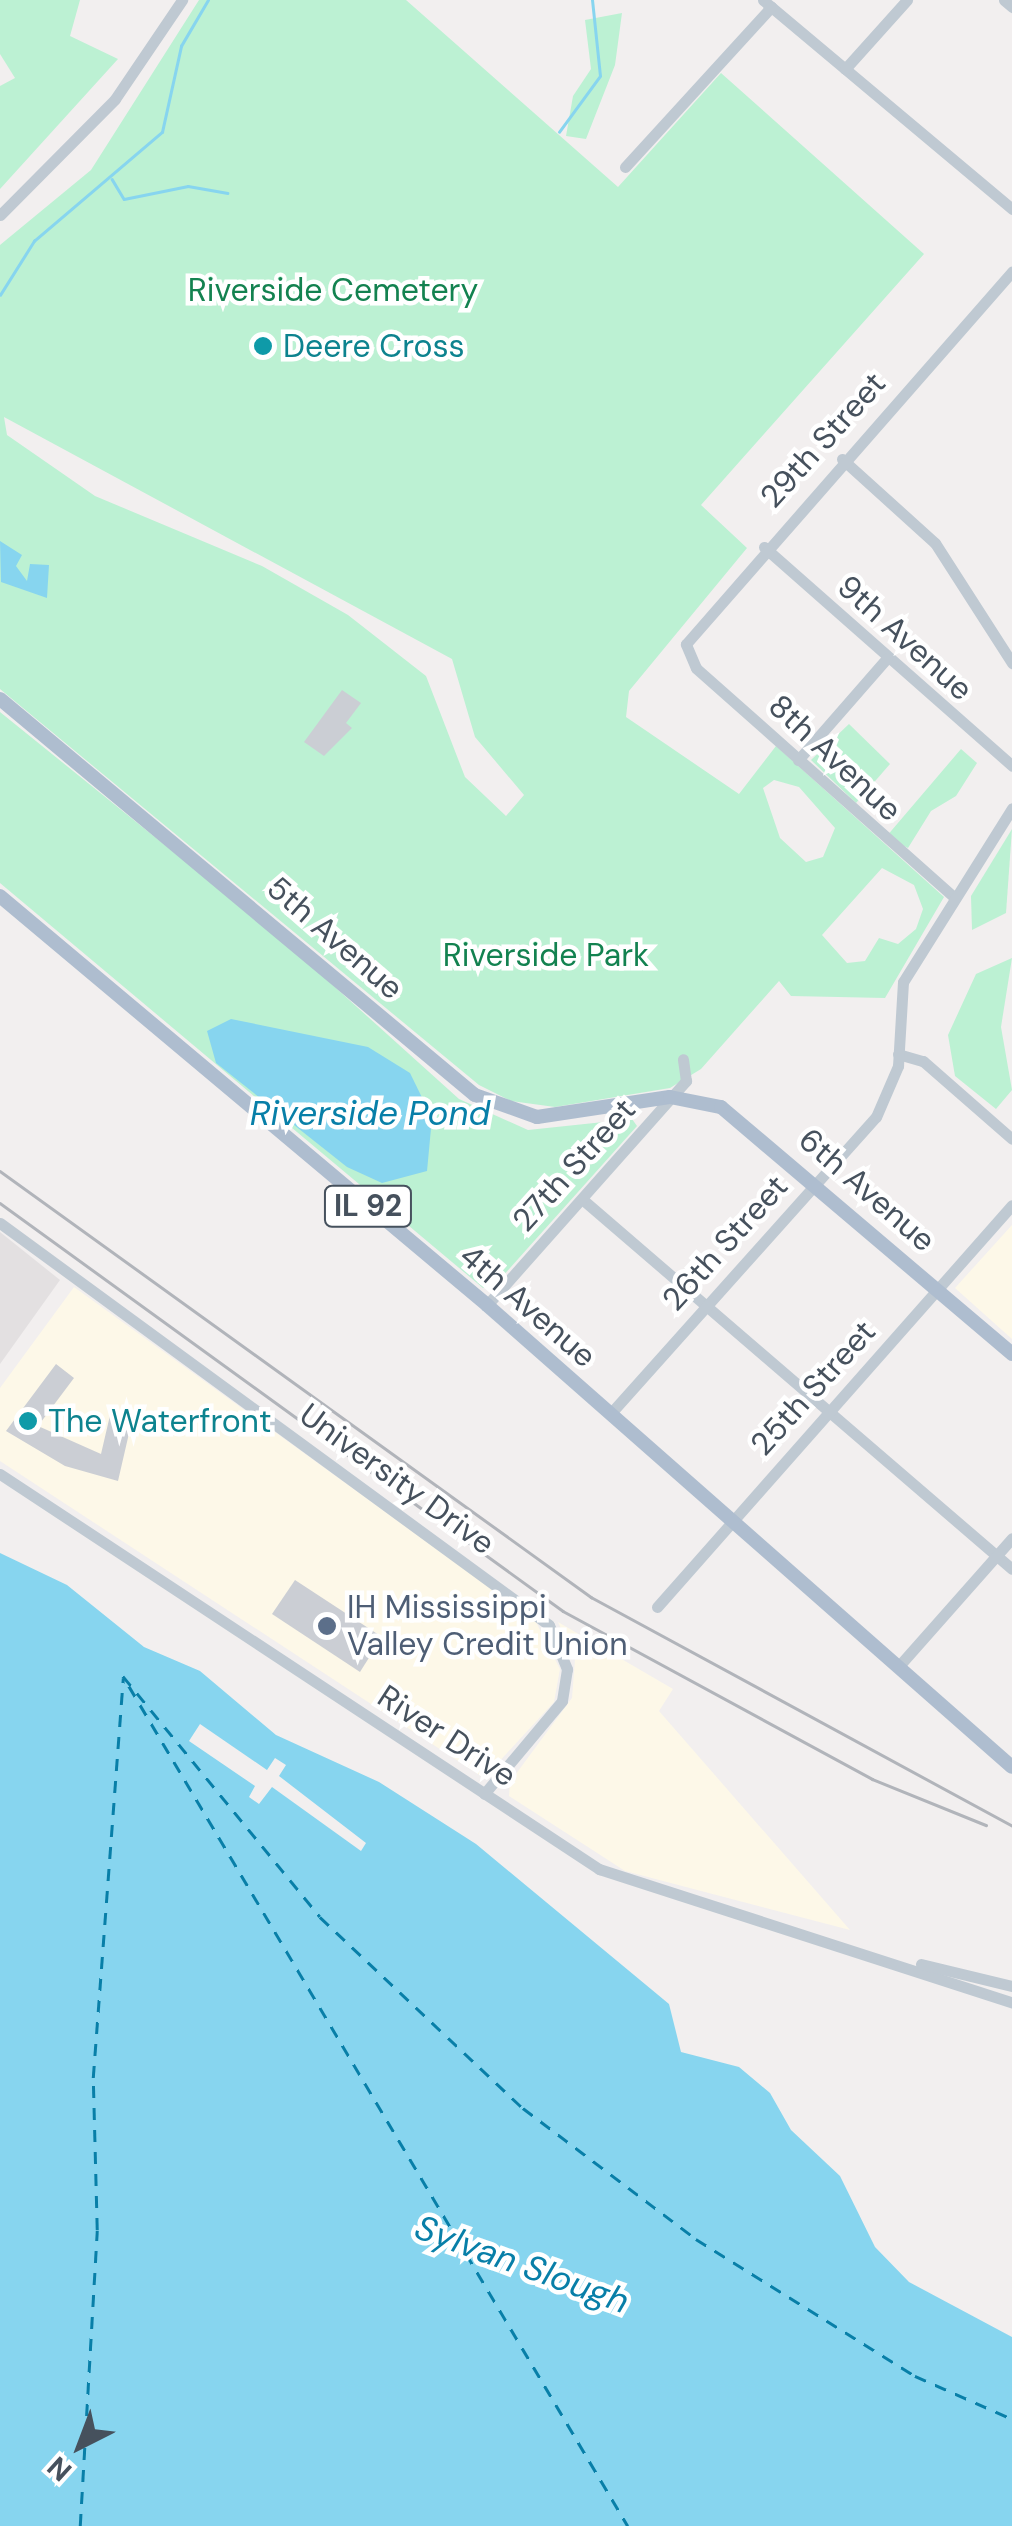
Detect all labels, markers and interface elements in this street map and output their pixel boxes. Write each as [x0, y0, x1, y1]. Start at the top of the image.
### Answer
park label: Riverside Cemetery [188, 271, 478, 309]
place label: Deere Cross [283, 327, 465, 365]
marker: Deere Cross [252, 335, 274, 357]
street label: 29th Street [752, 365, 894, 515]
street label: 9th Avenue [830, 567, 980, 709]
street label: 8th Avenue [761, 687, 909, 829]
street label: 5th Avenue [259, 868, 411, 1008]
park label: Riverside Park [443, 936, 649, 974]
street label: 27th Street [504, 1091, 644, 1239]
water label: Riverside Pond [250, 1092, 490, 1134]
street label: 6th Avenue [791, 1120, 943, 1260]
street label: 26th Street [654, 1167, 796, 1319]
road number: IL 92 [323, 1181, 413, 1231]
street label: 4th Avenue [452, 1237, 604, 1375]
street label: 25th Street [742, 1313, 884, 1463]
street label: University Drive [292, 1395, 502, 1563]
place label: The Waterfront [48, 1402, 272, 1440]
marker: The Waterfront [17, 1410, 39, 1432]
place label: IH Mississippi Valley Credit Union [347, 1589, 628, 1664]
marker: IH Mississippi Valley Credit Union [316, 1615, 338, 1637]
street label: River Drive [371, 1677, 523, 1795]
water label: Sylvan Slough [409, 2206, 635, 2322]
north arrow [30, 2396, 130, 2496]
text: N [40, 2448, 80, 2489]

